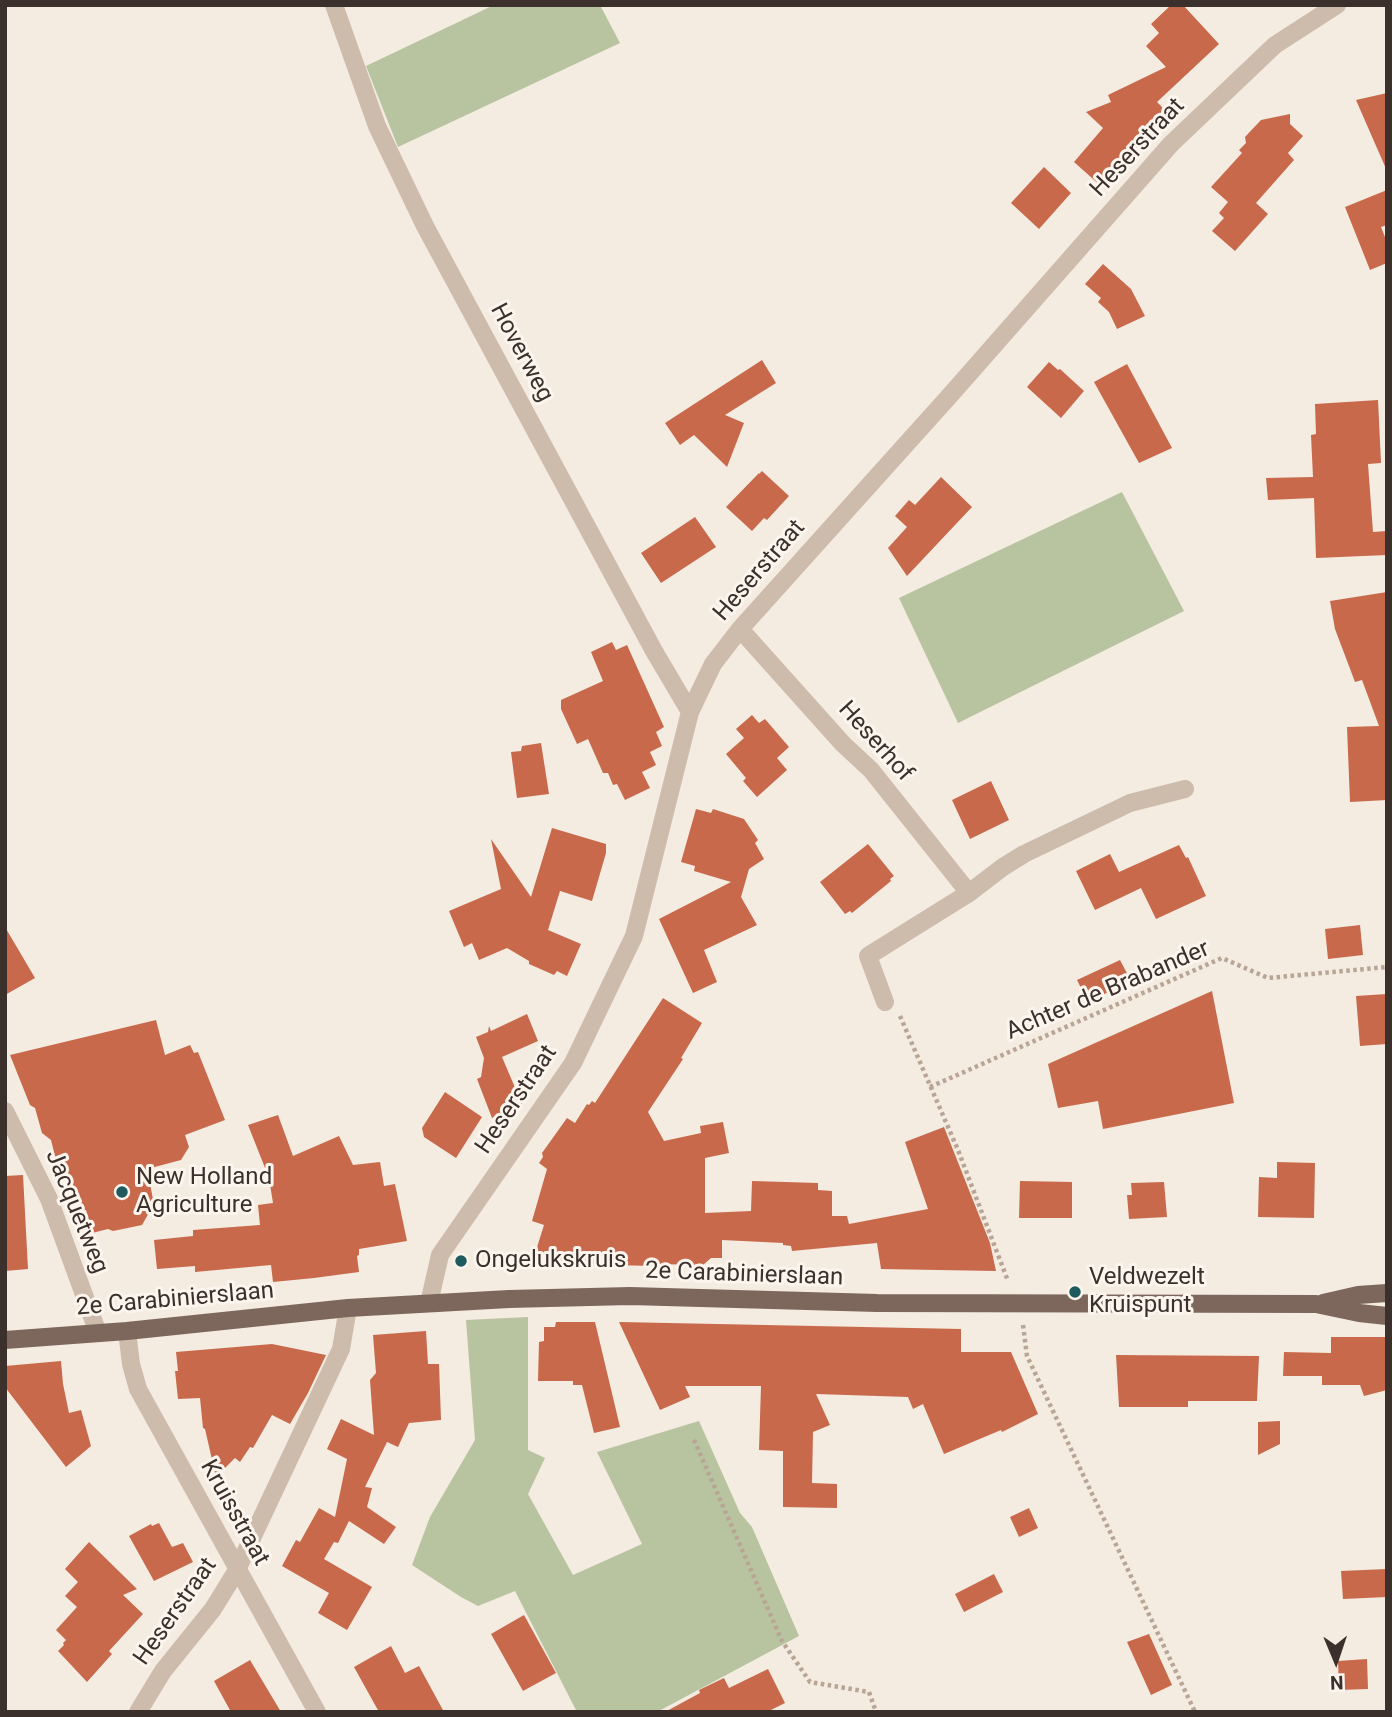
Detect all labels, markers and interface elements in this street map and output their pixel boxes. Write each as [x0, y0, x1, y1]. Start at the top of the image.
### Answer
street label: Heserstraat [1085, 92, 1191, 204]
street label: Hoverweg [483, 299, 559, 407]
street label: Heserstraat [708, 514, 812, 628]
street label: Heserhof [831, 696, 919, 788]
street label: Achter de Brabander [1002, 935, 1214, 1047]
street label: Heserstraat [470, 1040, 564, 1160]
street label: Jacquetweg [38, 1146, 114, 1278]
place label: New Holland Agriculture [136, 1164, 272, 1220]
marker: New Holland Agriculture [114, 1184, 130, 1200]
place label: Ongelukskruis [475, 1247, 626, 1275]
marker: Ongelukskruis [453, 1253, 469, 1269]
street label: 2e Carabinierslaan [644, 1257, 844, 1293]
place label: Veldwezelt Kruispunt [1089, 1264, 1205, 1320]
street label: 2e Carabinierslaan [75, 1277, 275, 1323]
marker: Veldwezelt Kruispunt [1067, 1284, 1083, 1300]
street label: Kruisstraat [193, 1455, 275, 1571]
street label: Heserstraat [128, 1553, 224, 1671]
north arrow [1301, 1626, 1371, 1696]
text: N [1330, 1671, 1344, 1694]

